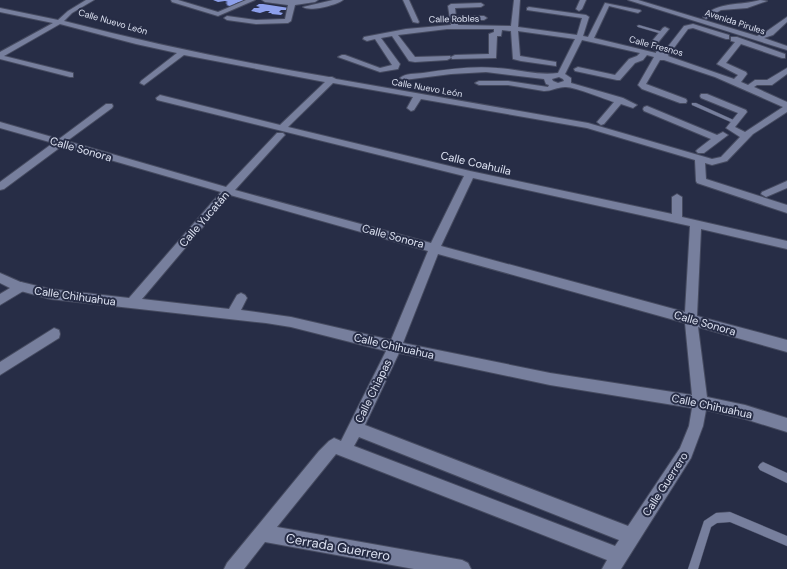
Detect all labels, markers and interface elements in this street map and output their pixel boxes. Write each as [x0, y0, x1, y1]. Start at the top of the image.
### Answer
street label: Calle Nuevo León [77, 6, 149, 38]
street label: Avenida Pirules [703, 7, 767, 38]
street label: Calle Robles [429, 13, 480, 25]
street label: Calle Fresnos [628, 33, 685, 59]
street label: Calle Nuevo León [391, 76, 463, 100]
street label: Calle Sonora [48, 133, 114, 165]
street label: Calle Coahuila [439, 148, 513, 178]
street label: Calle Yucatán [176, 188, 232, 250]
street label: Calle Sonora [360, 221, 426, 251]
street label: Calle Chihuahua [33, 283, 117, 309]
street label: Calle Sonora [672, 307, 738, 339]
street label: Calle Chihuahua [352, 330, 436, 362]
street label: Calle Chiapas [352, 357, 394, 425]
street label: Calle Chihuahua [670, 391, 754, 421]
street label: Calle Guerrero [639, 449, 691, 519]
street label: Cerrada Guerrero [284, 529, 392, 565]

